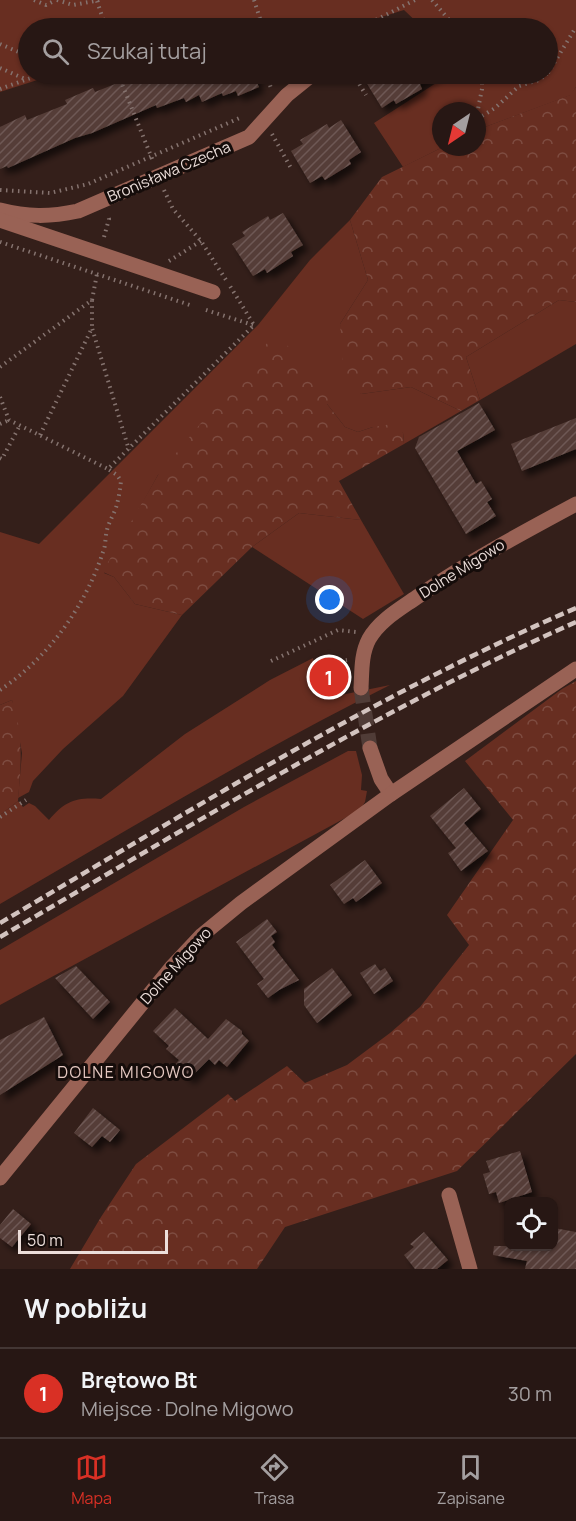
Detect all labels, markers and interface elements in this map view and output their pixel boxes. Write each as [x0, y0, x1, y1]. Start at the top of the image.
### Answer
search box [18, 18, 558, 84]
icon: search [39, 35, 72, 68]
text: Szukaj tutaj [87, 36, 207, 66]
north arrow [432, 102, 486, 156]
street label: Bronisława Czecha [104, 136, 234, 207]
street label: Dolne Migowo [415, 534, 508, 603]
your location [315, 585, 344, 614]
pin: 1 [310, 654, 348, 700]
street label: Dolne Migowo [135, 923, 216, 1009]
district label: DOLNE MIGOWO [57, 1061, 195, 1083]
map controls [504, 1197, 558, 1251]
button: locate [504, 1197, 558, 1251]
scale bar [18, 1227, 168, 1254]
text: 50 m [27, 1229, 63, 1251]
text: W pobliżu [24, 1290, 147, 1326]
text: Brętowo Bt [81, 1365, 198, 1395]
text: 1 [39, 1380, 48, 1407]
text: 30 m [508, 1380, 552, 1407]
text: Miejsce · Dolne Migowo [81, 1395, 294, 1422]
tab: Mapa [71, 1451, 112, 1509]
tab: Trasa [254, 1451, 295, 1509]
tab: Zapisane [437, 1451, 505, 1509]

